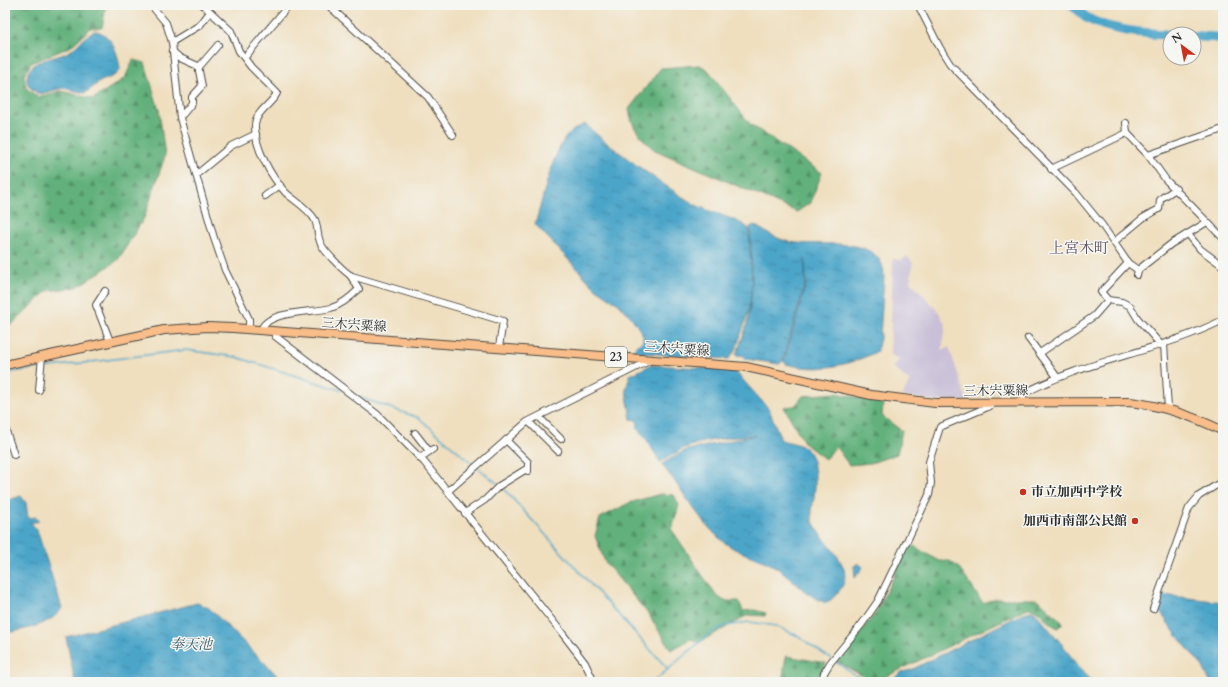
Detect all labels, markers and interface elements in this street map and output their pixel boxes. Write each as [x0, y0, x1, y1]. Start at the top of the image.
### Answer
north arrow [1162, 26, 1202, 66]
text: N [1169, 29, 1185, 47]
district label: 上宮木町 [1049, 238, 1109, 258]
street label: 三木宍粟線 [321, 314, 387, 336]
street label: 三木宍粟線 [644, 338, 710, 360]
road number: 23 [605, 347, 627, 367]
street label: 三木宍粟線 [963, 381, 1029, 401]
place label: 市立加西中学校 [1031, 483, 1123, 501]
marker: 市立加西中学校 [1018, 487, 1028, 497]
place label: 加西市南部公民館 [1023, 512, 1127, 530]
marker: 加西市南部公民館 [1130, 516, 1140, 526]
water label: 奉天池 [170, 635, 214, 654]

